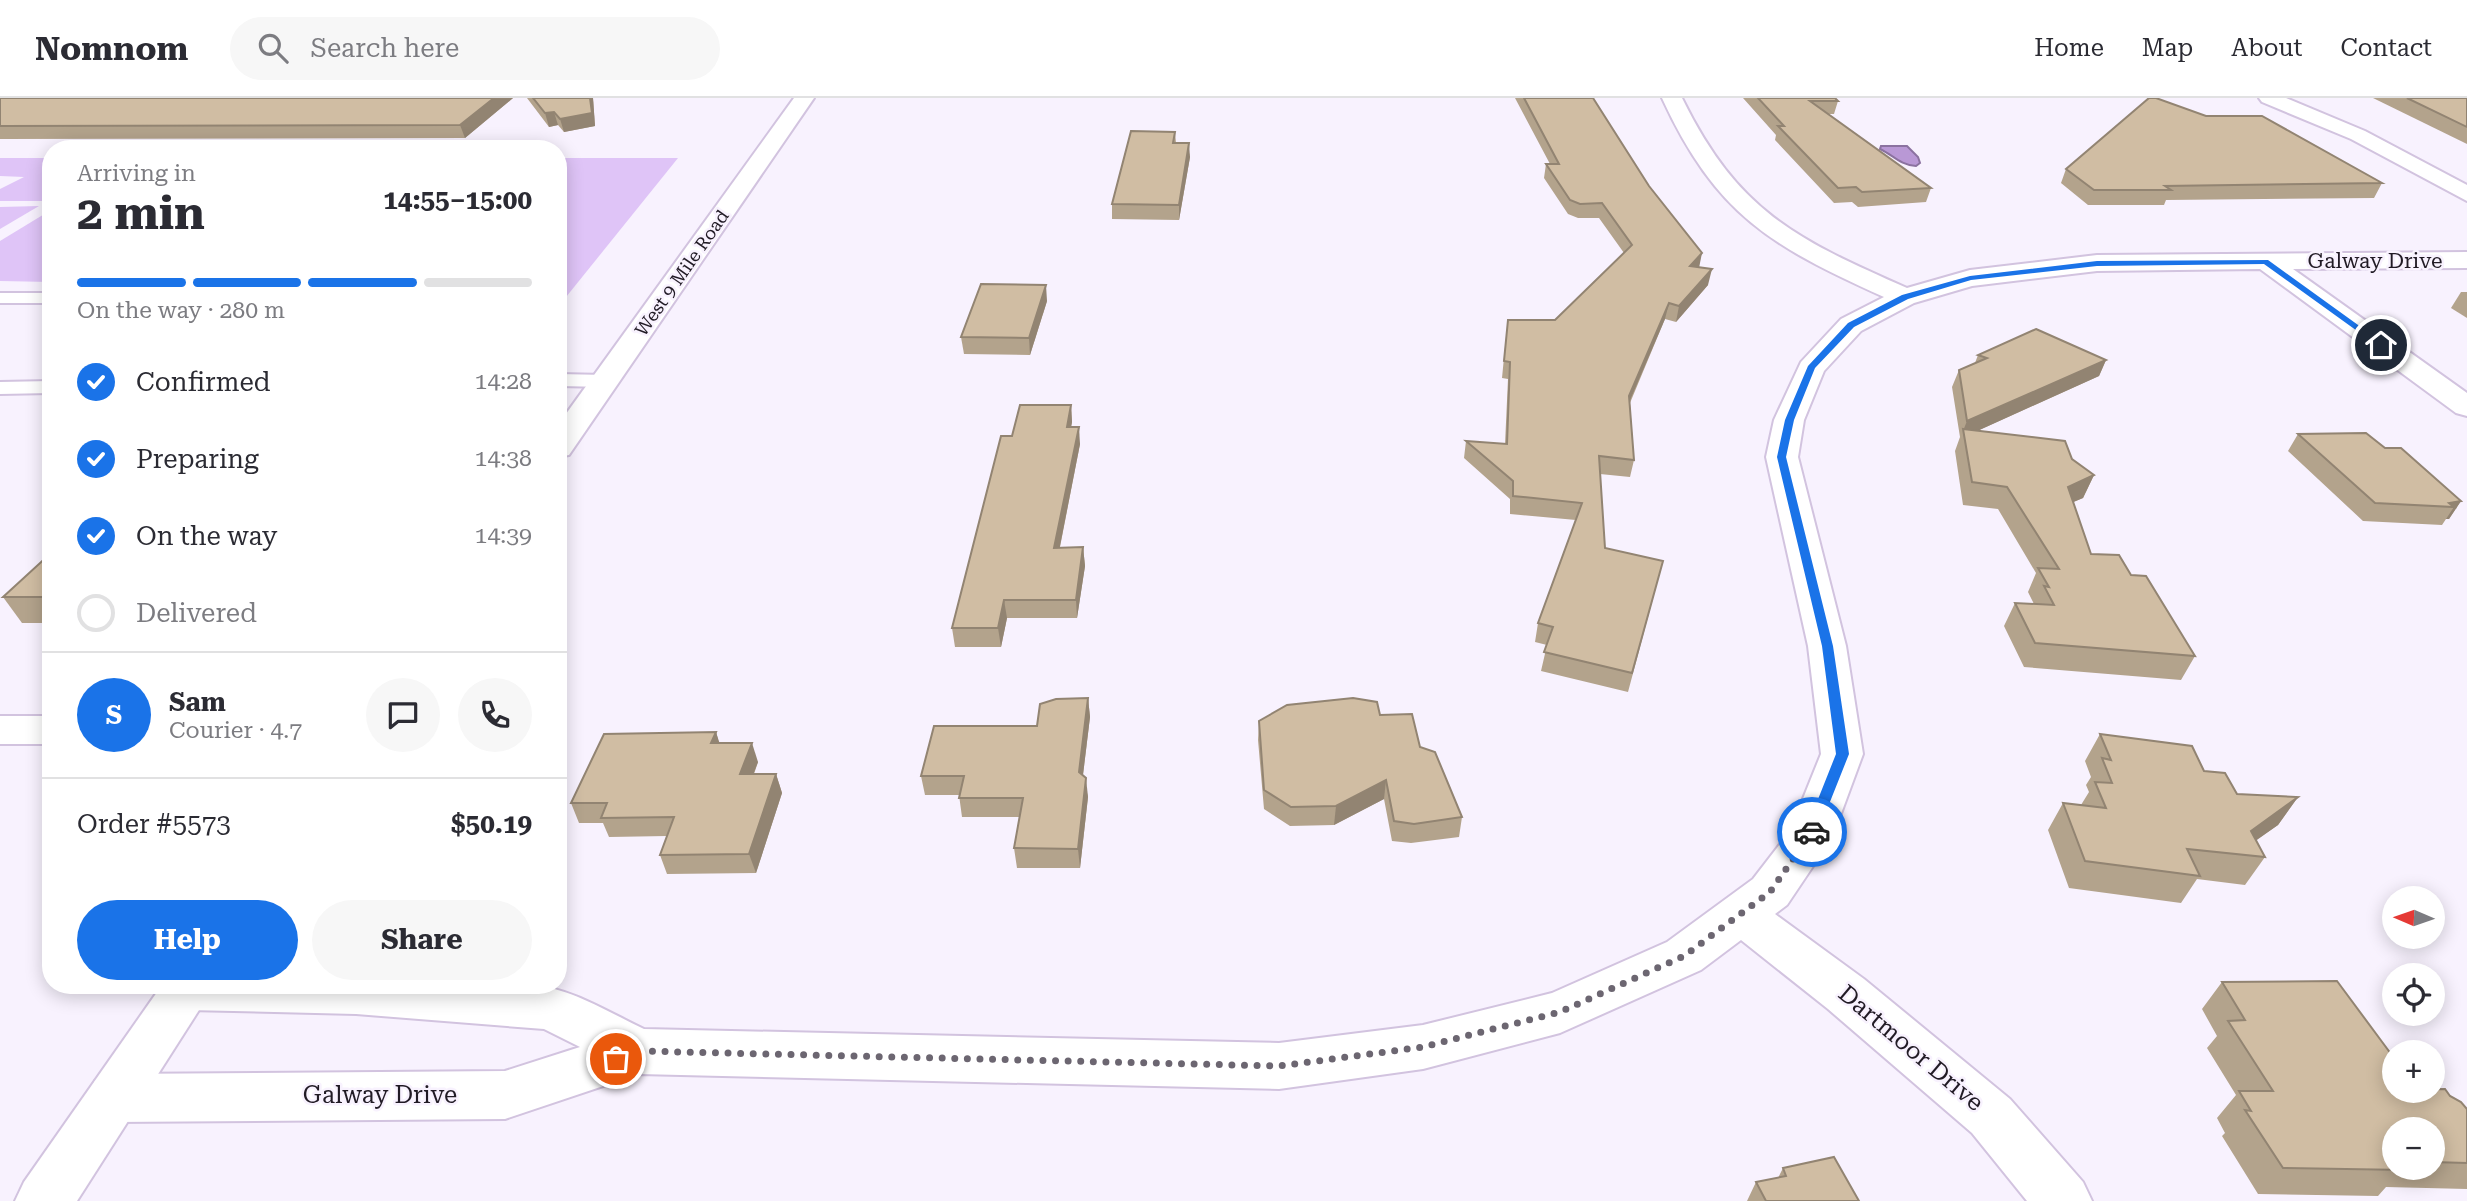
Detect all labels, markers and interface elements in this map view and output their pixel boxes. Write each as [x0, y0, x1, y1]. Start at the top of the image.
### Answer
search box [230, 17, 720, 80]
text: Nomnom [35, 29, 188, 68]
icon: search [254, 29, 292, 67]
text: Search here [310, 33, 459, 63]
text: Home [2034, 34, 2104, 62]
text: Map [2142, 34, 2193, 62]
text: About [2231, 34, 2302, 62]
text: Contact [2340, 34, 2432, 62]
text: Arriving in [77, 160, 196, 187]
text: 14:55–15:00 [383, 185, 532, 215]
text: 2 min [77, 186, 205, 240]
street label: West 9 Mile Road [630, 205, 733, 340]
street label: Galway Drive [2308, 249, 2443, 273]
text: On the way · 280 m [77, 297, 285, 324]
pin [2351, 315, 2411, 375]
icon: home [2362, 326, 2400, 364]
icon: check [77, 363, 115, 401]
text: Confirmed [136, 367, 271, 397]
text: 14:28 [475, 368, 532, 395]
icon: check [77, 440, 115, 478]
text: Preparing [136, 444, 259, 474]
text: 14:38 [475, 445, 532, 472]
icon: check [77, 517, 115, 555]
text: On the way [136, 521, 277, 551]
text: 14:39 [475, 522, 532, 549]
text: Delivered [136, 598, 257, 628]
button: chat [366, 678, 440, 752]
button: phone [458, 678, 532, 752]
text: Sam [169, 687, 226, 717]
text: S [106, 700, 122, 730]
text: Courier · 4.7 [169, 717, 302, 744]
courier [1777, 797, 1847, 867]
text: Order #5573 [77, 809, 231, 839]
text: $50.19 [451, 809, 532, 839]
icon: car [1793, 813, 1831, 851]
north arrow [2382, 886, 2445, 948]
map controls [2382, 886, 2445, 1180]
button: Help [77, 900, 298, 980]
button: Share [312, 900, 532, 980]
button: locate [2382, 963, 2445, 1026]
street label: Dartmoor Drive [1833, 979, 1989, 1117]
pin [586, 1029, 646, 1089]
icon: bag [597, 1040, 635, 1078]
button: + [2382, 1040, 2445, 1103]
street label: Galway Drive [303, 1081, 457, 1109]
button: − [2382, 1117, 2445, 1180]

